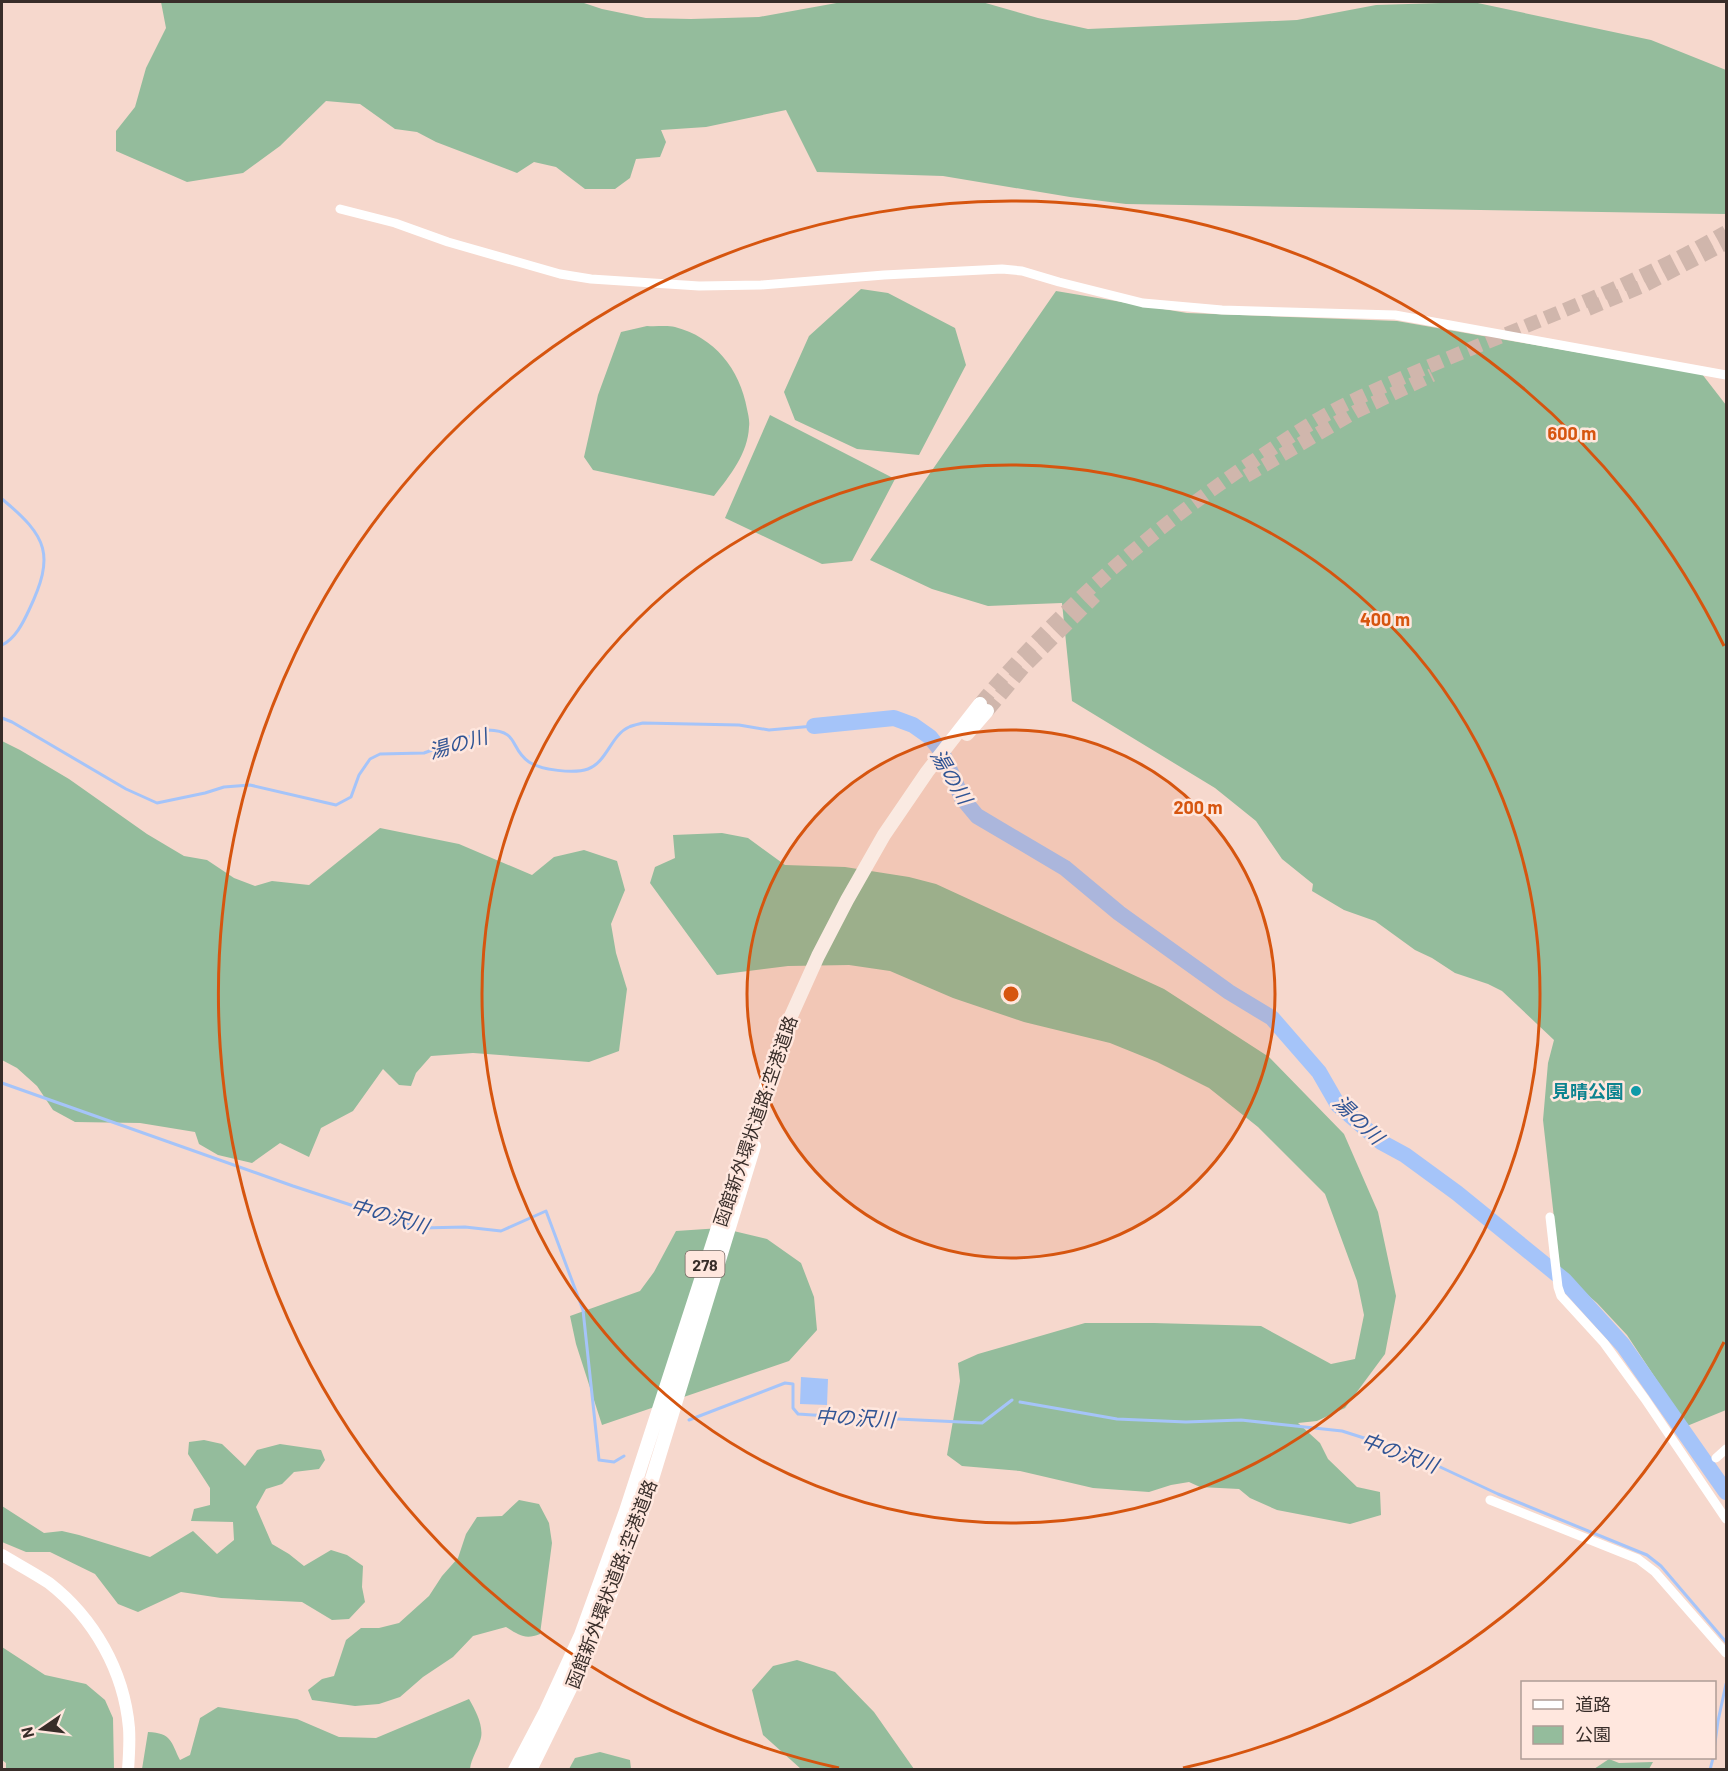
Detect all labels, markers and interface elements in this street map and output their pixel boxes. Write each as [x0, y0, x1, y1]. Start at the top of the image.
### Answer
text: 600 m [1548, 422, 1596, 444]
text: 400 m [1360, 608, 1410, 630]
water label: 湯の川 [426, 723, 492, 763]
water label: 湯の川 [926, 744, 979, 810]
text: 200 m [1173, 796, 1223, 818]
centre of rings [1001, 984, 1021, 1004]
street label: 函館新外環状道路;空港道路 [709, 1013, 801, 1229]
place label: 見晴公園 [1552, 1080, 1624, 1102]
marker: 見晴公園 [1629, 1084, 1643, 1098]
water label: 湯の川 [1329, 1090, 1390, 1150]
water label: 中の沢川 [348, 1192, 434, 1238]
road number: 278 [686, 1251, 724, 1277]
water label: 中の沢川 [814, 1403, 898, 1431]
water label: 中の沢川 [1358, 1427, 1444, 1478]
street label: 函館新外環状道路;空港道路 [561, 1477, 661, 1691]
legend [1521, 1681, 1716, 1759]
text: 道路 [1575, 1693, 1611, 1715]
north arrow [12, 1699, 72, 1759]
text: 公園 [1575, 1723, 1611, 1745]
text: N [16, 1725, 37, 1740]

